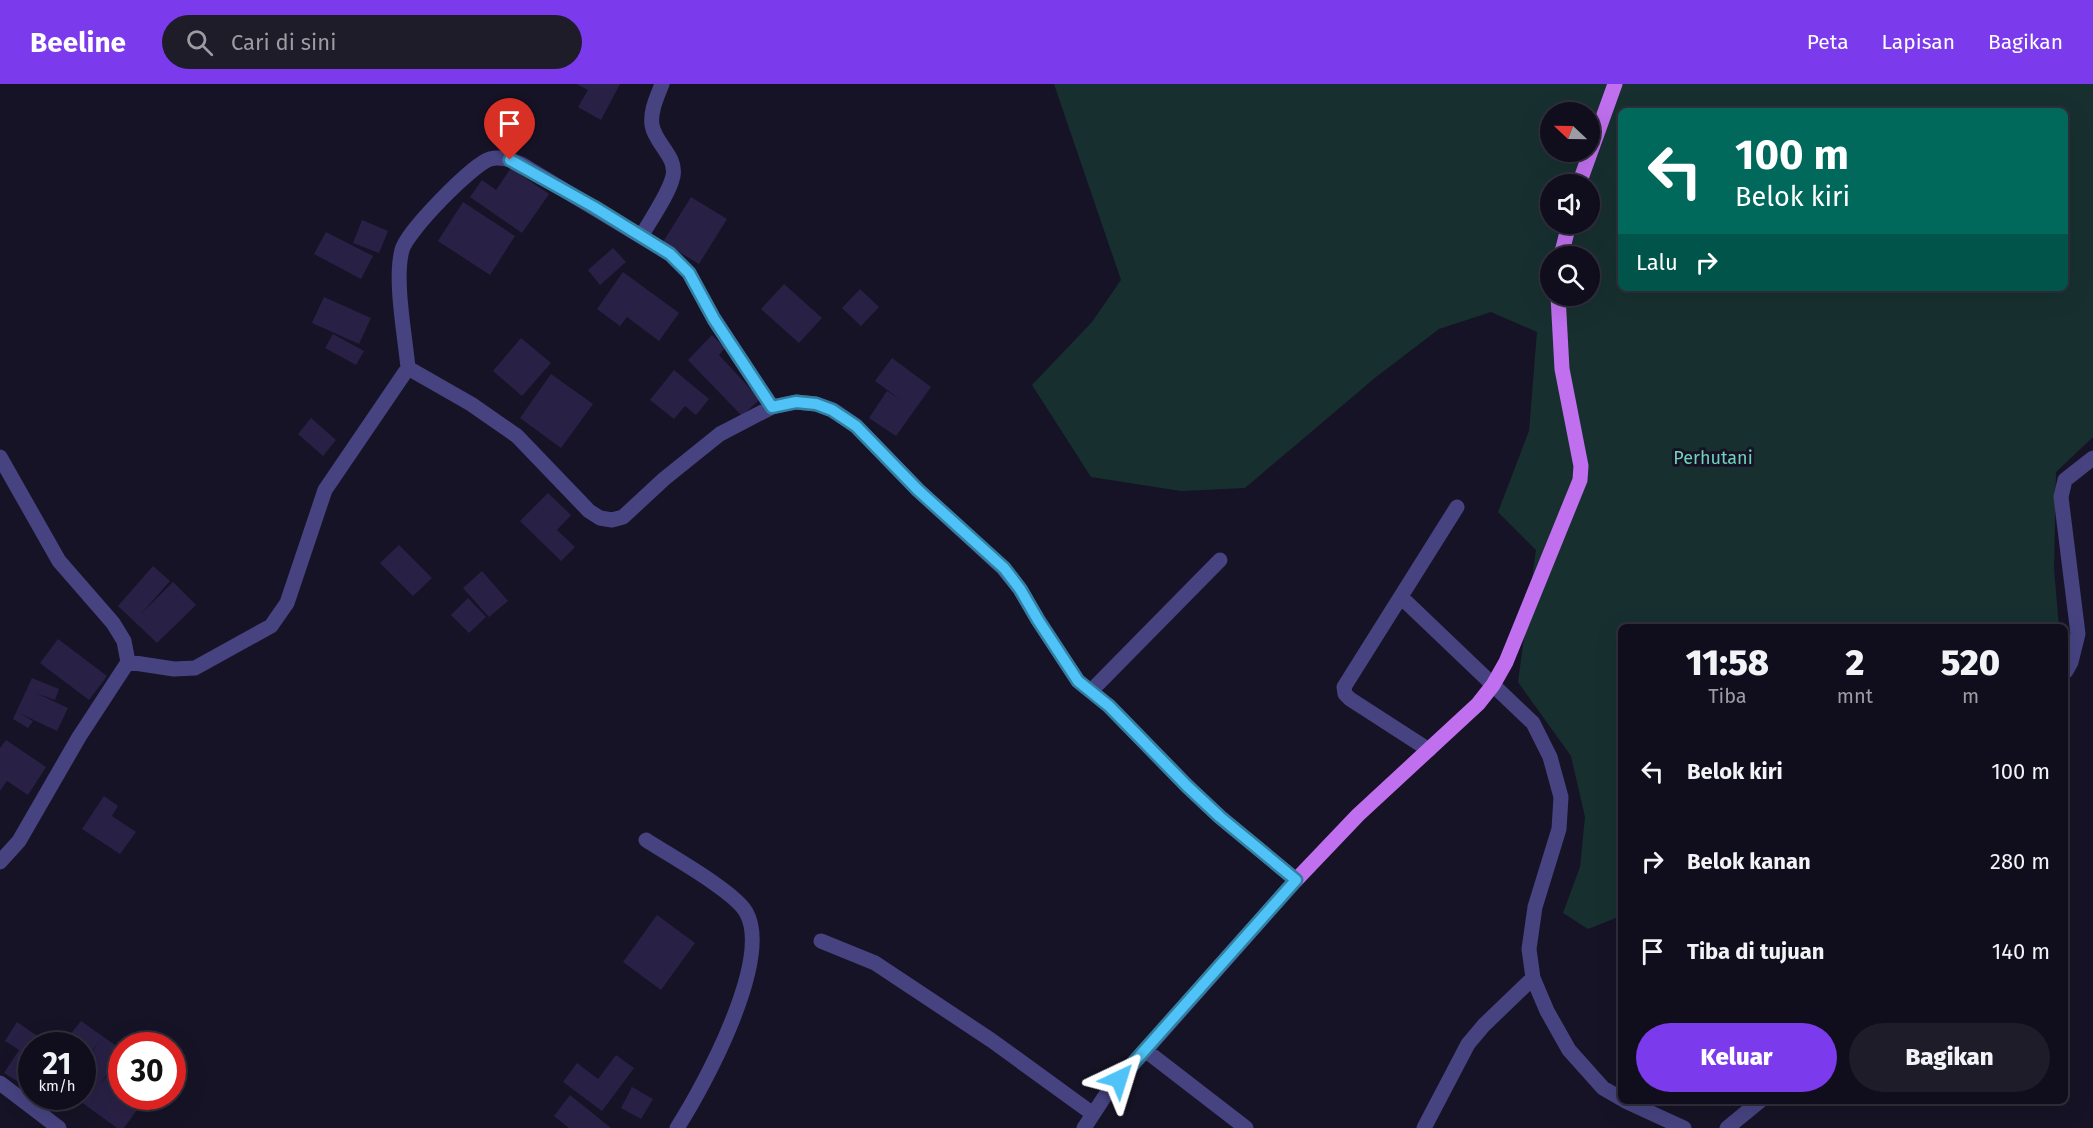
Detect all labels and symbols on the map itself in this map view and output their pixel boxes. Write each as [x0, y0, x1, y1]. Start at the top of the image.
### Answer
pin [484, 98, 535, 160]
north arrow [1540, 102, 1600, 162]
park label: Perhutani [1673, 447, 1753, 469]
speed limit sign: 30 [108, 1032, 186, 1110]
position arrow [1087, 1047, 1151, 1111]

